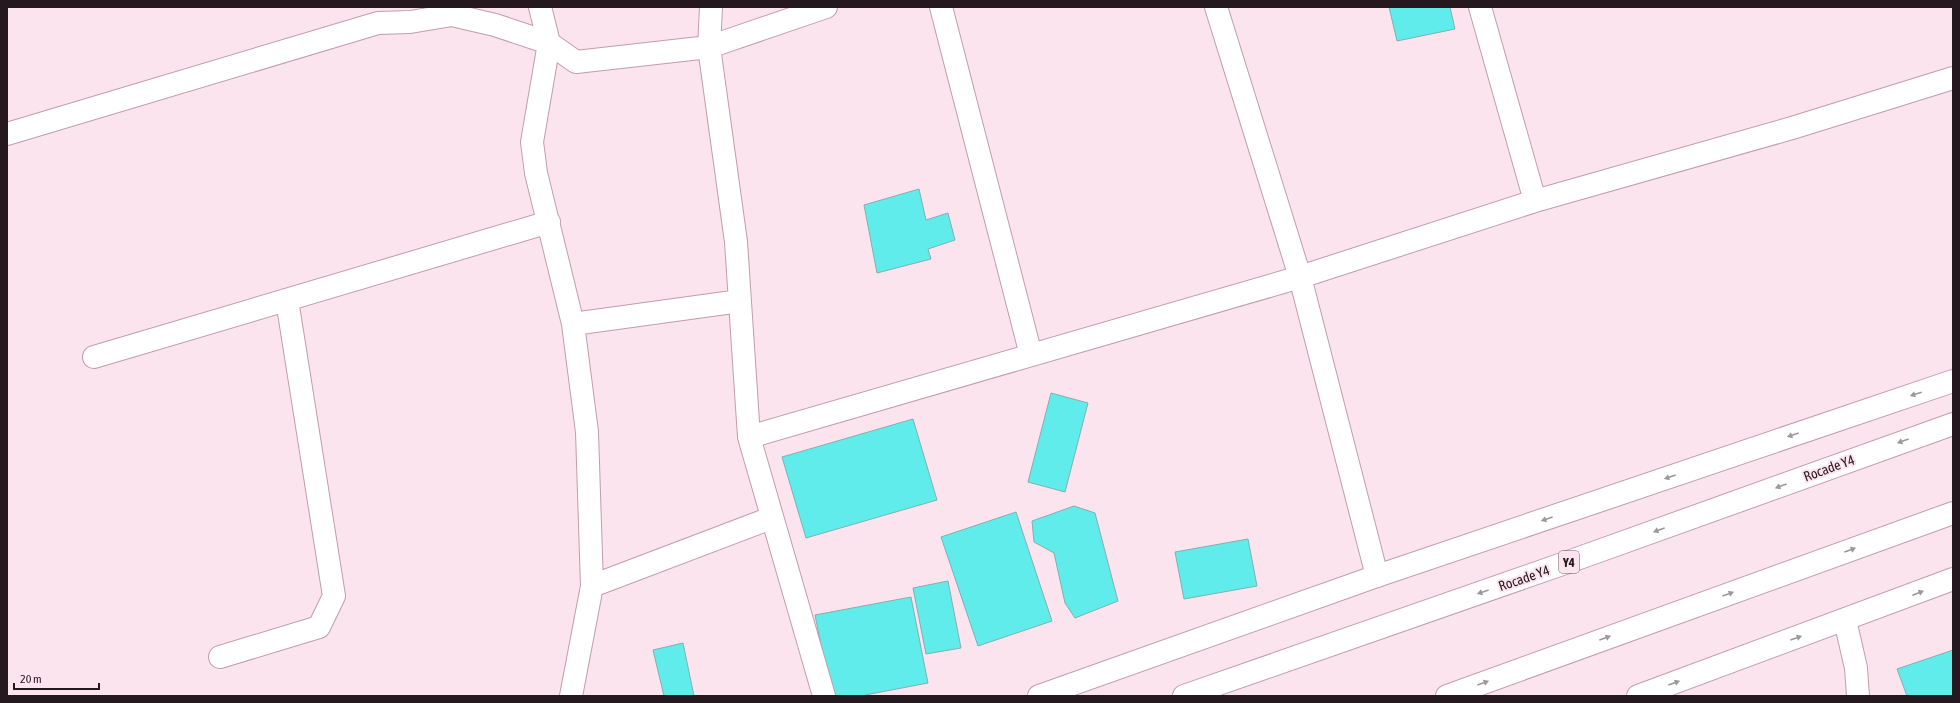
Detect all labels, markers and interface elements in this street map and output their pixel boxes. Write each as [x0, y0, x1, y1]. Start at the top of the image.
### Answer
one-way arrow [1910, 391, 1922, 397]
one-way arrow [1786, 432, 1798, 438]
one-way arrow [1897, 439, 1909, 445]
street label: Rocade Y4 [1801, 451, 1857, 485]
one-way arrow [1663, 474, 1675, 480]
one-way arrow [1774, 483, 1786, 489]
one-way arrow [1540, 516, 1552, 522]
one-way arrow [1652, 527, 1664, 533]
one-way arrow [1844, 547, 1856, 553]
road number: Y4 [1559, 551, 1579, 573]
street label: Rocade Y4 [1496, 562, 1552, 594]
one-way arrow [1477, 589, 1489, 595]
one-way arrow [1912, 589, 1924, 595]
one-way arrow [1722, 591, 1734, 597]
one-way arrow [1600, 635, 1612, 641]
one-way arrow [1791, 635, 1803, 641]
scale bar [14, 665, 99, 691]
text: 20 m [20, 672, 42, 686]
one-way arrow [1478, 679, 1490, 685]
one-way arrow [1669, 679, 1681, 685]

